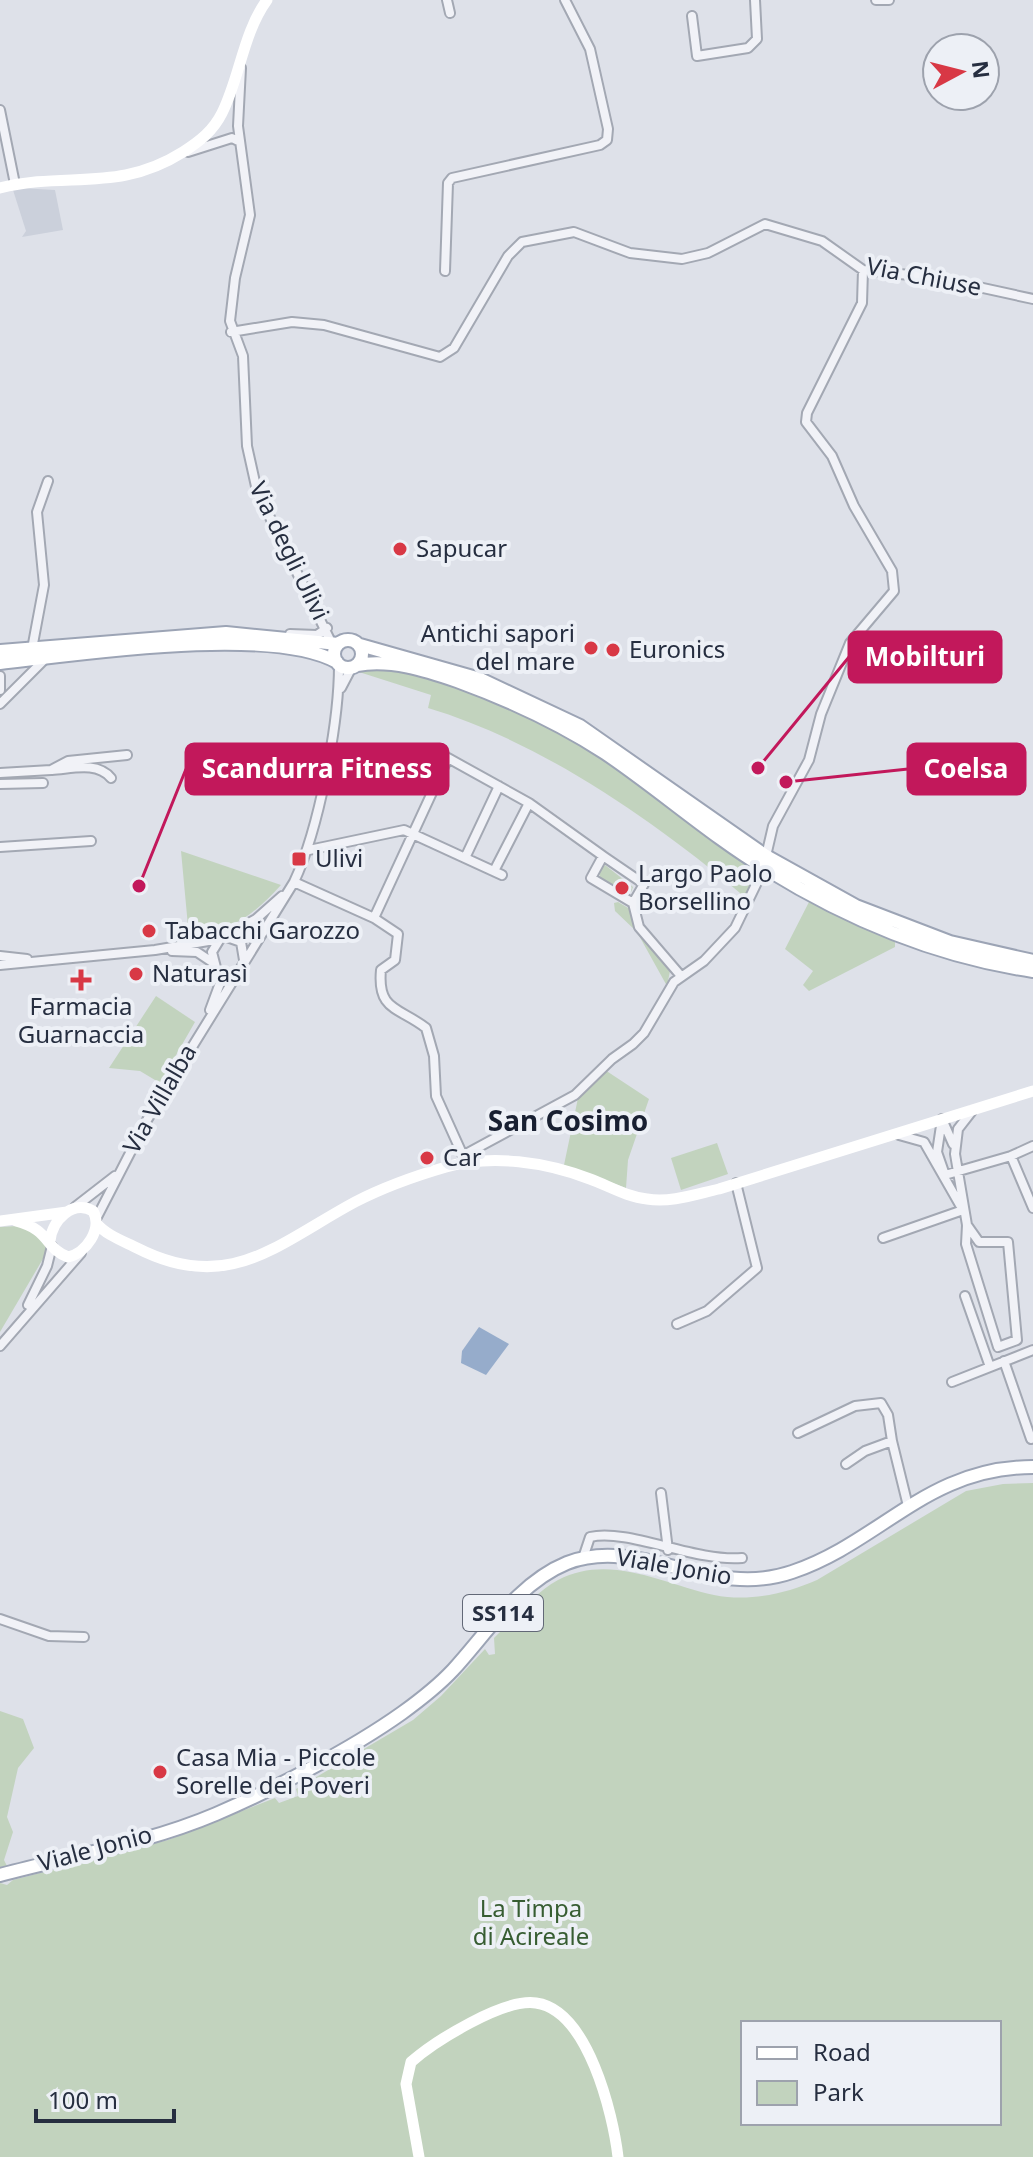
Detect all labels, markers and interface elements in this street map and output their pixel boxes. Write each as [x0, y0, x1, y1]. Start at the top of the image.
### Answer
north arrow [921, 32, 1001, 112]
text: N [966, 59, 998, 80]
street label: Via Chiuse [864, 248, 985, 303]
street label: Via degli Ulivi [243, 476, 338, 625]
place label: Sapucar [416, 531, 507, 564]
marker: Sapucar [391, 540, 409, 558]
place label: Antichi sapori del mare [421, 616, 575, 677]
place label: Euronics [629, 632, 725, 665]
callout: Mobilturi [849, 632, 1001, 682]
text: Mobilturi [865, 638, 985, 674]
marker: Antichi sapori del mare [582, 639, 600, 657]
marker: Euronics [604, 641, 622, 659]
callout: Scandurra Fitness [186, 744, 448, 794]
callout: Coelsa [908, 744, 1025, 794]
text: Scandurra Fitness [202, 750, 432, 786]
text: Coelsa [924, 750, 1008, 786]
place label: Ulivi [315, 841, 363, 874]
marker: Ulivi [290, 850, 308, 868]
place label: Largo Paolo Borsellino [638, 856, 772, 917]
marker: Largo Paolo Borsellino [613, 879, 631, 897]
place label: Tabacchi Garozzo [165, 913, 360, 946]
marker: Tabacchi Garozzo [140, 922, 158, 940]
place label: Naturasì [152, 956, 248, 989]
marker: Naturasì [127, 965, 145, 983]
marker: Farmacia Guarnaccia [72, 971, 90, 989]
place label: Farmacia Guarnaccia [18, 989, 144, 1050]
street label: Via Villalba [114, 1038, 203, 1159]
district label: San Cosimo [488, 1101, 648, 1139]
place label: Car [443, 1140, 482, 1173]
marker: Car [418, 1149, 436, 1167]
street label: Viale Jonio [614, 1539, 735, 1592]
road number: SS114 [463, 1595, 543, 1631]
place label: Casa Mia - Piccole Sorelle dei Poveri [176, 1740, 375, 1801]
marker: Casa Mia - Piccole Sorelle dei Poveri [151, 1763, 169, 1781]
street label: Viale Jonio [34, 1817, 155, 1879]
park label: La Timpa di Acireale [473, 1891, 589, 1952]
legend [741, 2021, 1001, 2125]
text: Road [813, 2035, 871, 2068]
scale bar [36, 2073, 174, 2123]
text: Park [813, 2075, 864, 2108]
text: 100 m [48, 2083, 118, 2116]

